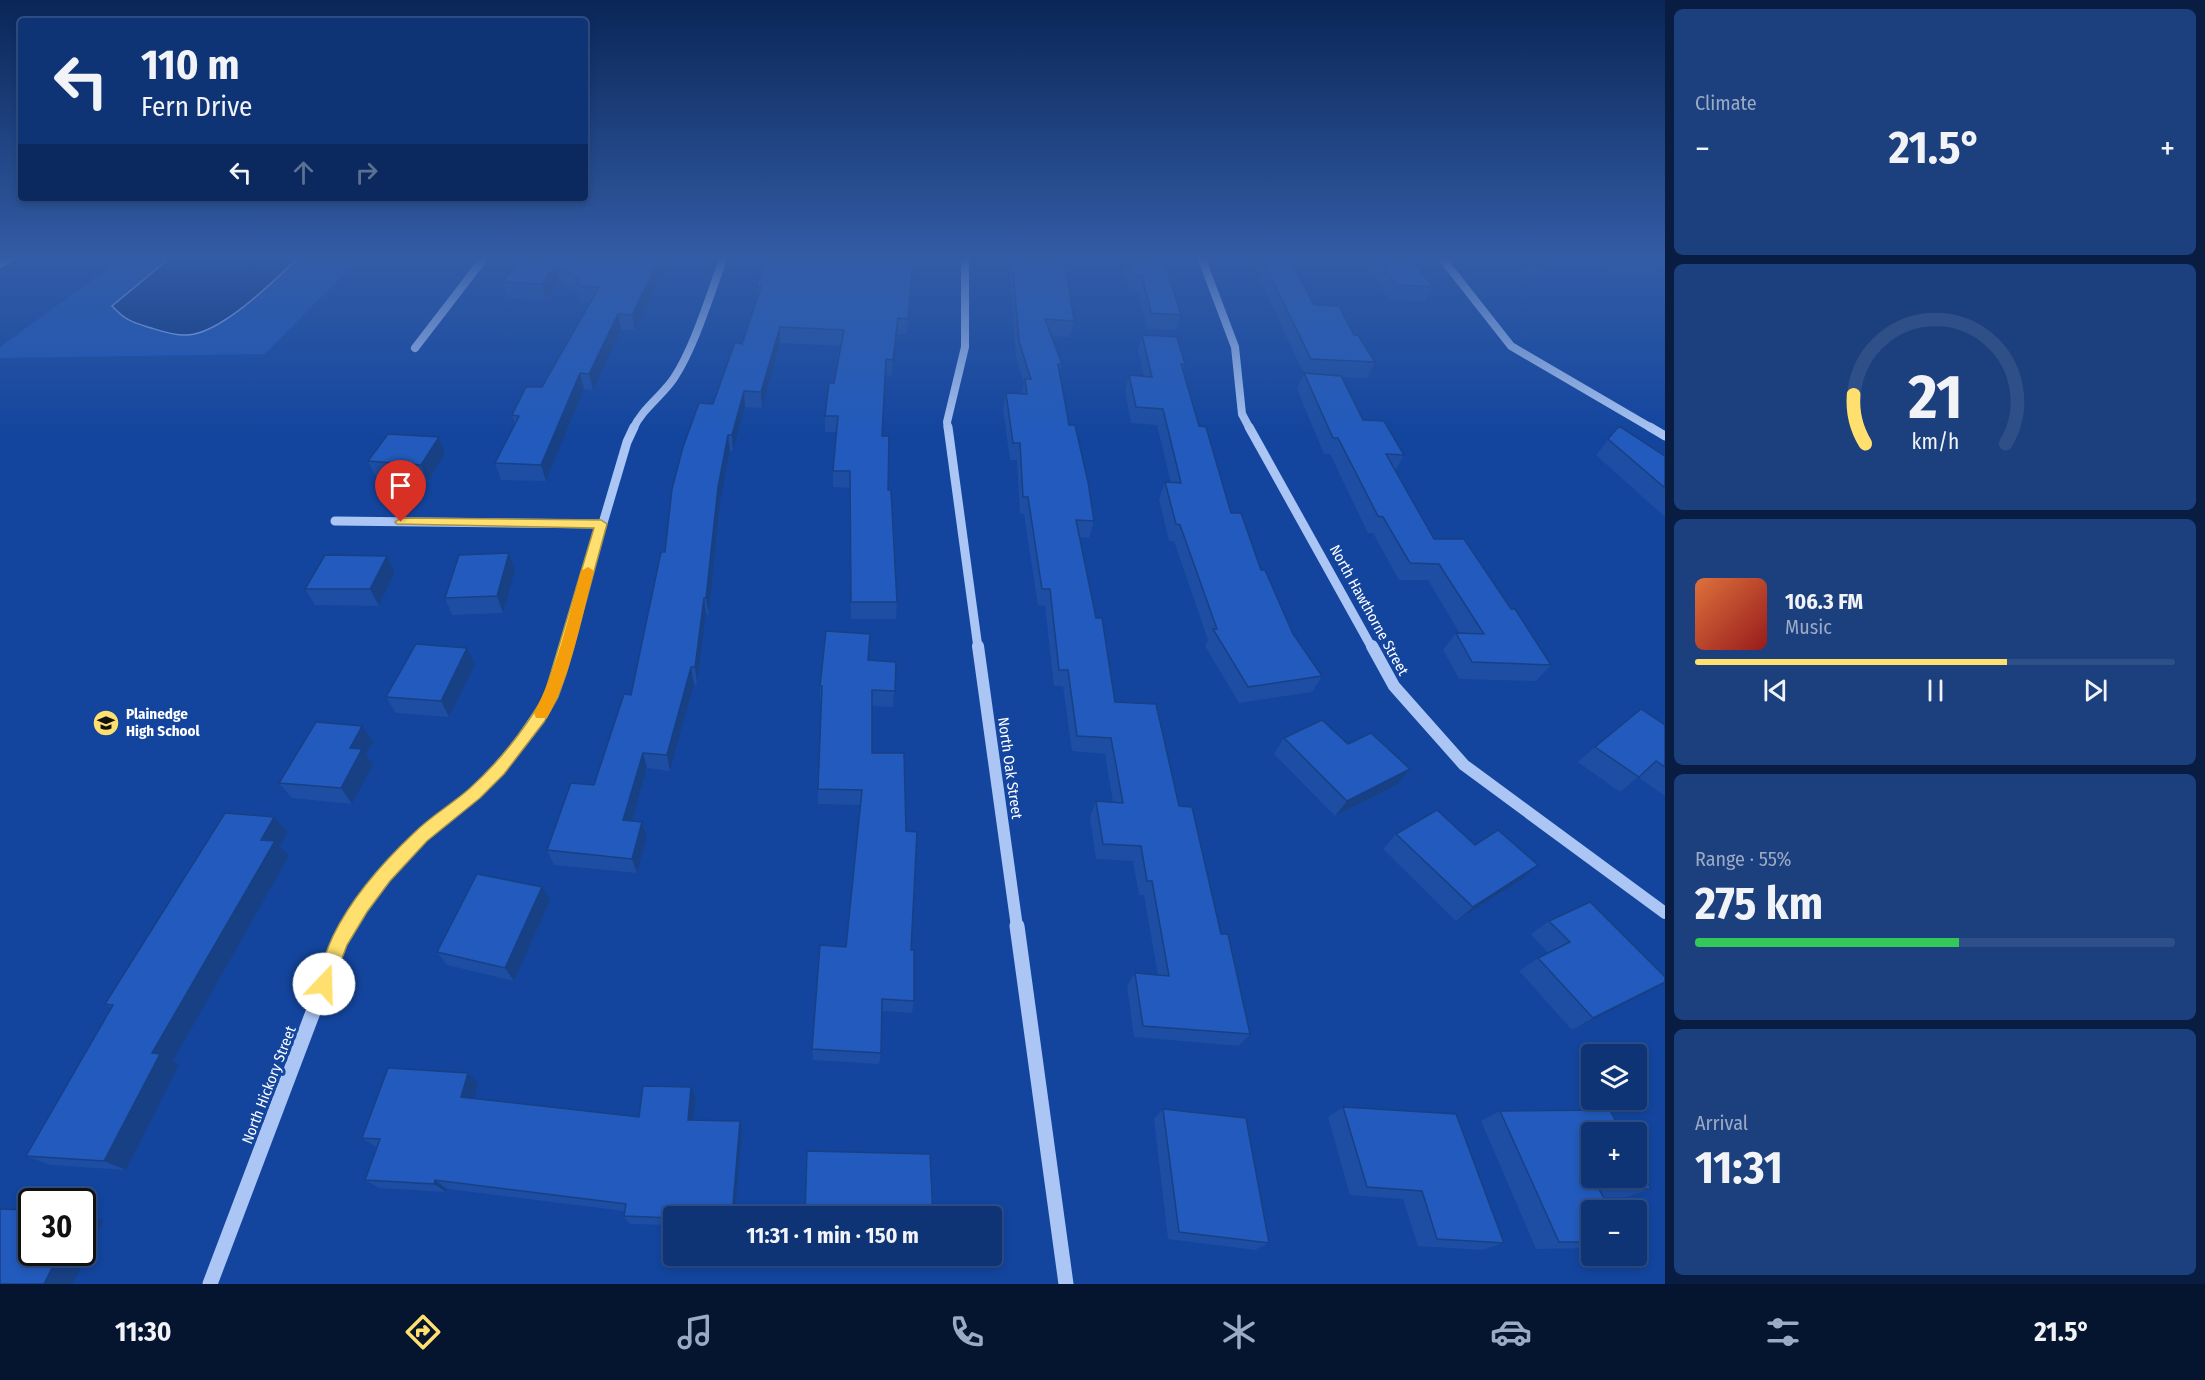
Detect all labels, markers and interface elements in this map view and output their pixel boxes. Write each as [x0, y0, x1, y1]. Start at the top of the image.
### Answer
text: 110 m [141, 40, 240, 90]
icon: left [42, 42, 120, 120]
text: Fern Drive [141, 91, 252, 123]
text: Climate [1695, 91, 1757, 115]
text: 21.5° [1889, 121, 1981, 175]
text: − [1695, 129, 1710, 169]
text: + [2160, 129, 2175, 169]
icon: left [224, 156, 257, 189]
icon: ahead [287, 156, 320, 189]
icon: right [350, 156, 383, 189]
text: 21 [1907, 360, 1962, 435]
text: km/h [1911, 429, 1959, 455]
pin [375, 460, 426, 522]
icon: arrive [384, 469, 417, 502]
street label: North Hawthorne Street [1326, 542, 1412, 678]
text: 106.3 FM [1785, 588, 1863, 615]
text: Music [1785, 615, 1832, 639]
icon: previous [1759, 674, 1792, 707]
icon: pause [1919, 674, 1952, 707]
icon: next [2079, 674, 2112, 707]
place label: Plainedge High School [126, 705, 201, 740]
school or university icon: Plainedge High School [91, 708, 121, 738]
street label: North Oak Street [994, 716, 1026, 820]
text: Range · 55% [1695, 847, 1791, 871]
text: 275 km [1695, 877, 1823, 931]
position arrow [292, 952, 356, 1016]
street label: North Hickory Street [238, 1023, 300, 1147]
map controls [1581, 1044, 1647, 1266]
button: layers [1581, 1044, 1647, 1110]
text: Arrival [1695, 1111, 1748, 1135]
button: + [1581, 1122, 1647, 1188]
text: 11:31 [1695, 1141, 1783, 1195]
speed limit sign: 30 [18, 1188, 96, 1266]
button: − [1581, 1200, 1647, 1266]
text: 11:31 · 1 min · 150 m [746, 1222, 919, 1249]
icon: directions [402, 1311, 444, 1353]
icon: music [674, 1311, 716, 1353]
icon: phone [946, 1311, 988, 1353]
icon: climate [1218, 1311, 1260, 1353]
icon: car [1490, 1311, 1532, 1353]
icon: filters [1762, 1311, 1804, 1353]
text: 11:30 [115, 1316, 172, 1348]
text: 21.5° [2034, 1316, 2090, 1348]

